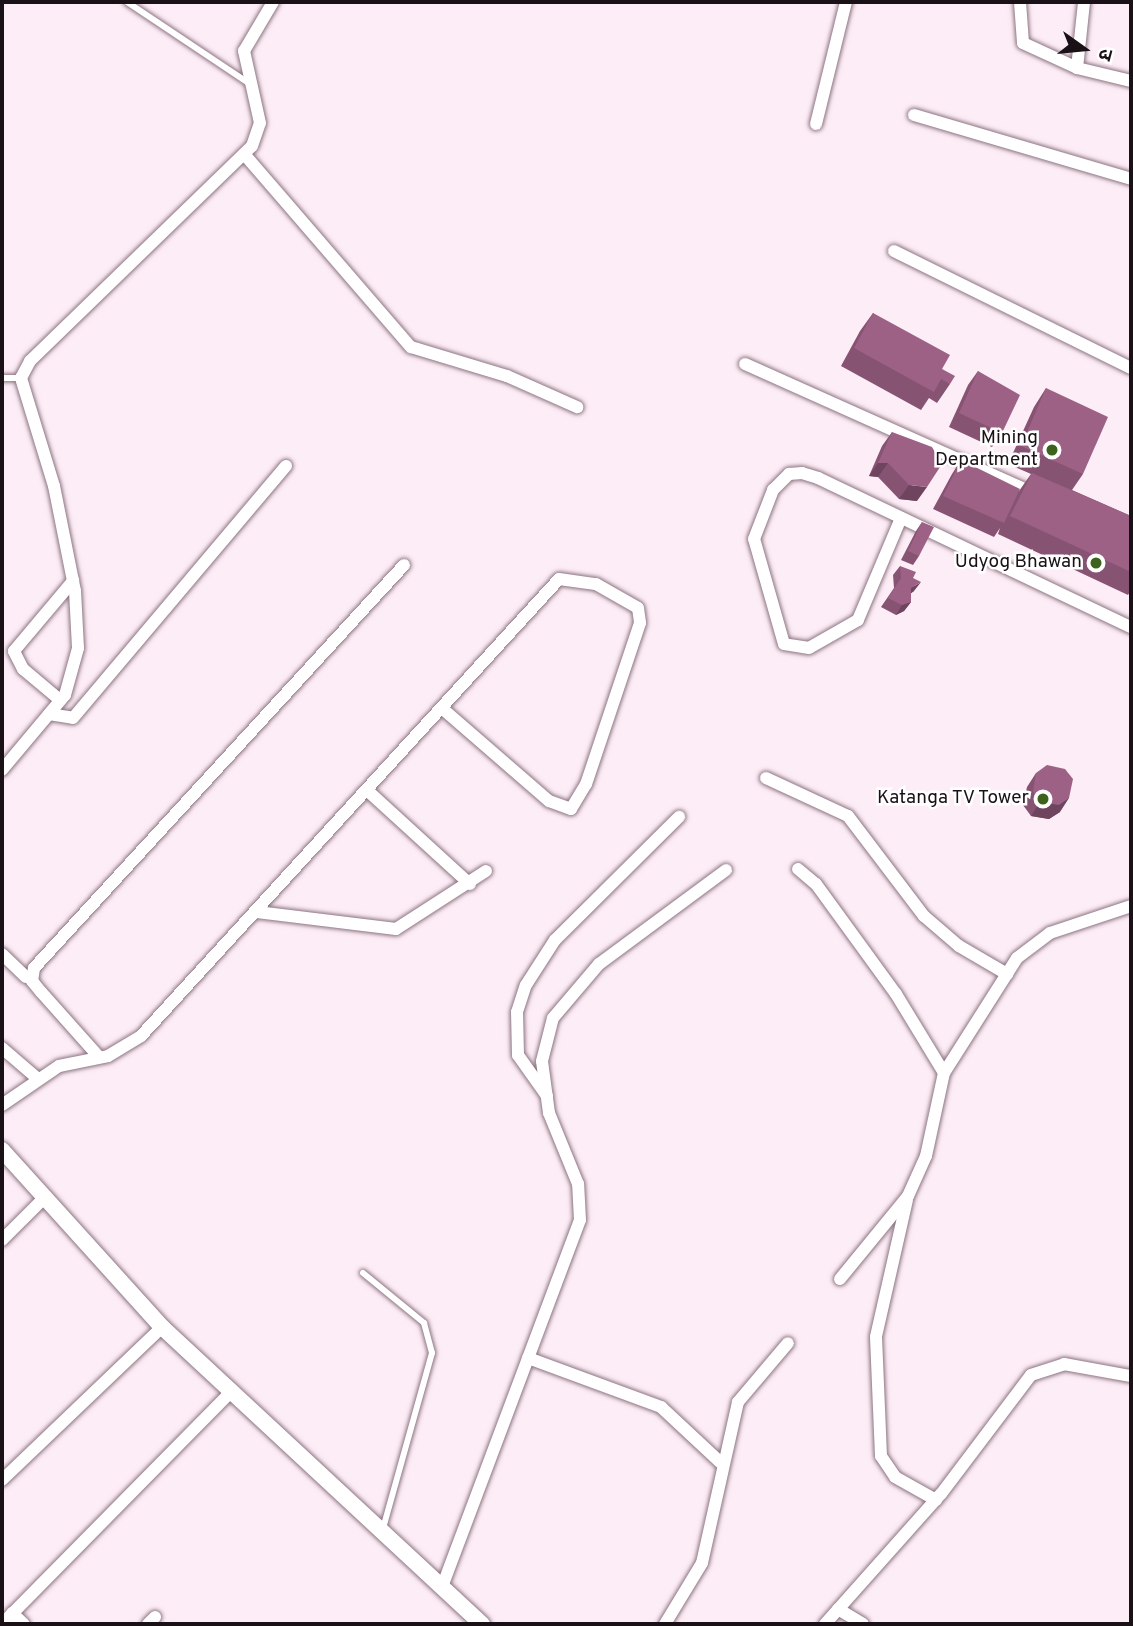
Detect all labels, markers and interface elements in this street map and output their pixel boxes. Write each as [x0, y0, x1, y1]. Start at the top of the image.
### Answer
north arrow [1049, 14, 1119, 84]
text: उ [1091, 46, 1117, 63]
place label: Mining Department [935, 428, 1038, 472]
marker: Mining Department [1044, 442, 1060, 458]
place label: Udyog Bhawan [955, 552, 1082, 574]
marker: Udyog Bhawan [1088, 555, 1104, 571]
place label: Katanga TV Tower [875, 788, 1029, 810]
marker: Katanga TV Tower [1035, 791, 1051, 807]

